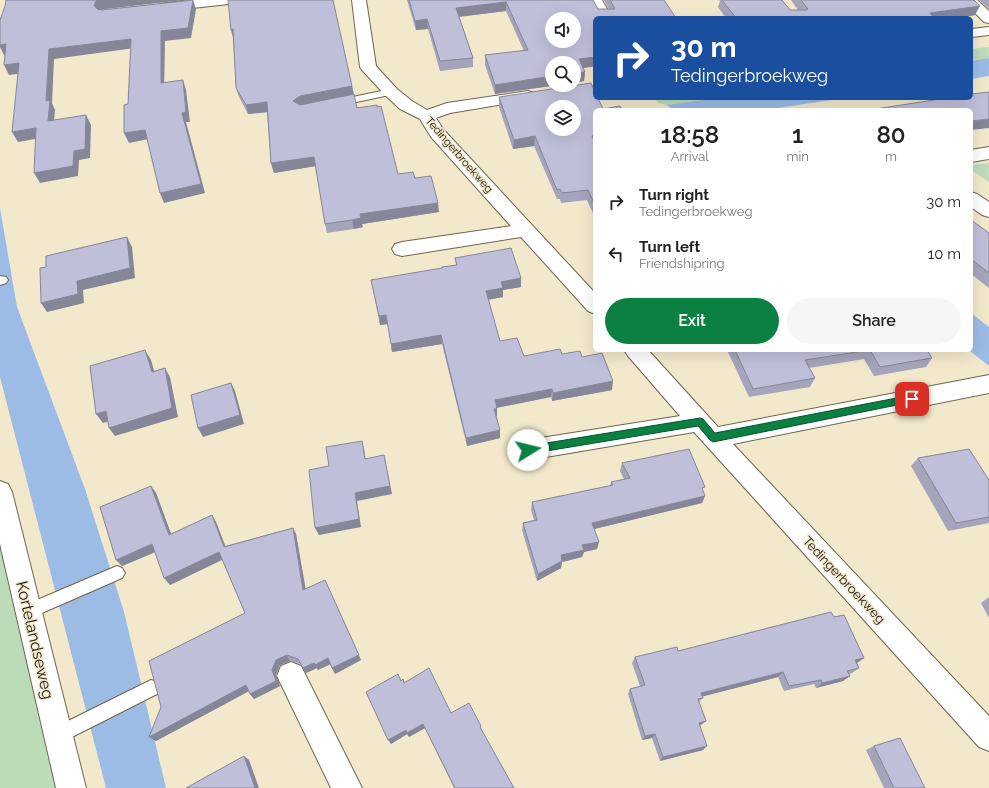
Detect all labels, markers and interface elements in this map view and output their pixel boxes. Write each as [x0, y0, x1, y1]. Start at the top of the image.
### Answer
map controls [545, 12, 581, 136]
button: sound [545, 12, 581, 48]
text: 30 m [671, 31, 737, 64]
icon: right [605, 32, 657, 84]
button: search [545, 56, 581, 92]
text: Tedingerbroekweg [671, 65, 828, 86]
button: layers [545, 100, 581, 136]
street label: Tedingerbroekweg [423, 115, 495, 195]
text: 18:58 [660, 120, 719, 149]
text: 1 [792, 120, 803, 149]
text: 80 [876, 120, 906, 149]
text: Arrival [671, 149, 709, 164]
text: min [787, 149, 809, 164]
text: m [885, 149, 897, 164]
text: Turn right [639, 186, 709, 204]
icon: right [605, 191, 627, 213]
text: 30 m [926, 193, 961, 211]
text: Tedingerbroekweg [639, 204, 752, 219]
text: Turn left [639, 238, 700, 256]
icon: left [605, 243, 627, 265]
text: 10 m [928, 245, 961, 263]
text: Friendshipring [639, 256, 725, 271]
button: Exit [605, 298, 779, 344]
button: Share [787, 298, 961, 344]
pin [895, 382, 929, 416]
icon: arrive [901, 388, 923, 410]
position arrow [507, 429, 549, 471]
street label: Tedingerbroekweg [800, 533, 888, 627]
street label: Kortelandseweg [12, 579, 58, 701]

